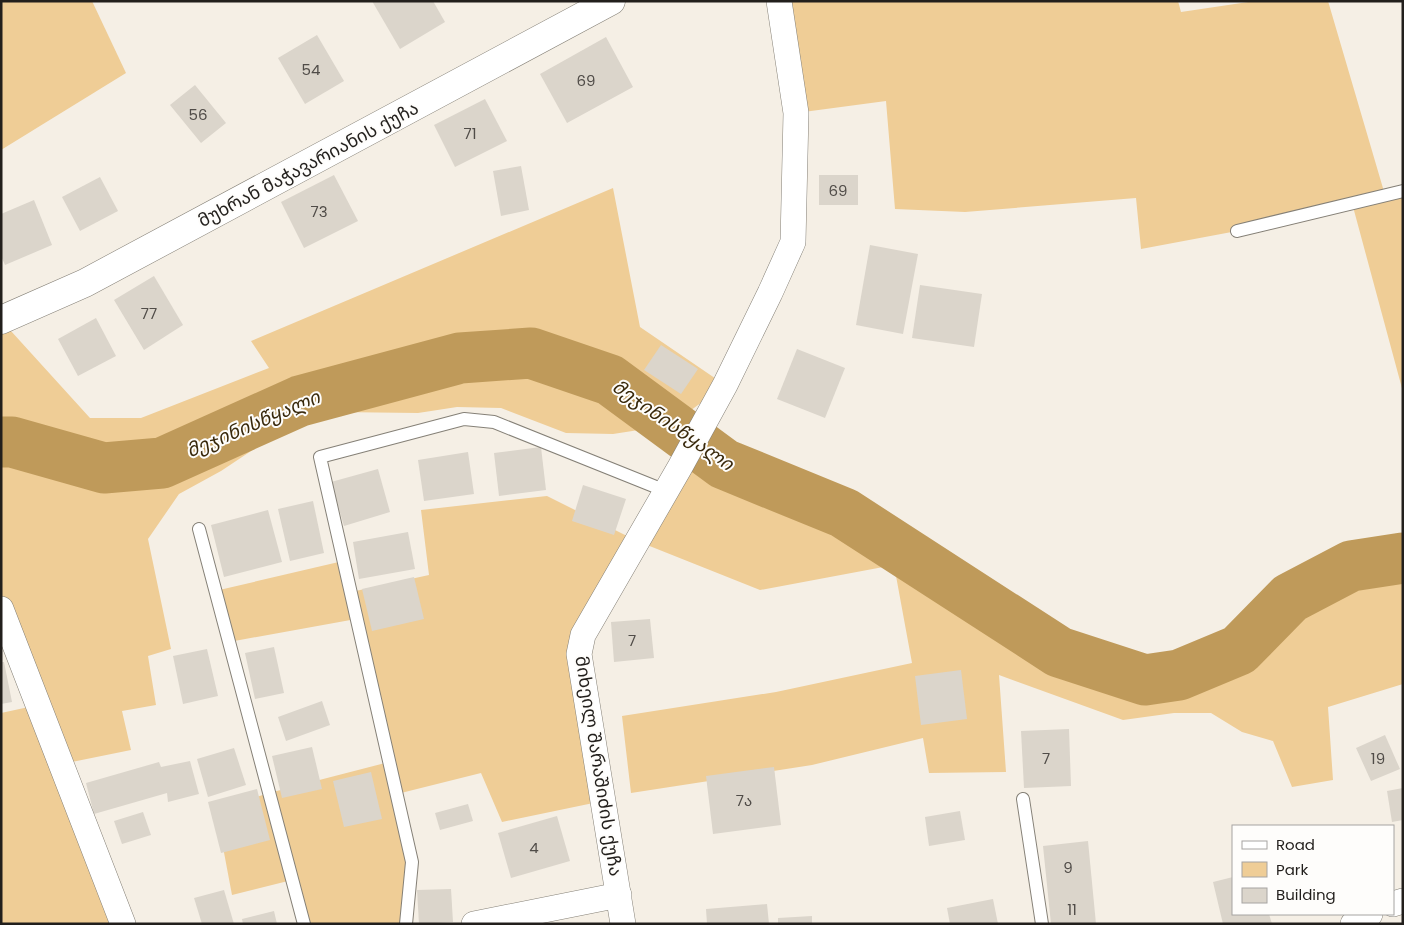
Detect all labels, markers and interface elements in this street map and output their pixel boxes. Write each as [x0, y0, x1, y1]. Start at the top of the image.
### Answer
house number: 54 [302, 59, 320, 80]
house number: 69 [577, 70, 595, 91]
street label: მუხრან მაჭავარიანის ქუჩა [193, 95, 423, 233]
house number: 56 [189, 104, 207, 125]
house number: 71 [464, 123, 477, 144]
house number: 69 [829, 180, 847, 201]
house number: 73 [310, 201, 328, 222]
house number: 77 [141, 303, 157, 324]
water label: მეჯინისწყალი [607, 373, 740, 478]
water label: მეჯინისწყალი [182, 383, 325, 464]
house number: 7 [628, 630, 636, 651]
street label: მიხეილ შარაშიძის ქუჩა [569, 654, 629, 878]
house number: 7 [1042, 748, 1050, 769]
house number: 19 [1371, 748, 1385, 769]
house number: 7ა [736, 790, 752, 811]
legend [1232, 825, 1394, 915]
text: Road [1276, 834, 1315, 855]
house number: 4 [529, 837, 539, 858]
house number: 9 [1063, 857, 1073, 878]
text: Park [1276, 859, 1308, 880]
text: Building [1276, 884, 1336, 905]
house number: 11 [1067, 899, 1077, 920]

